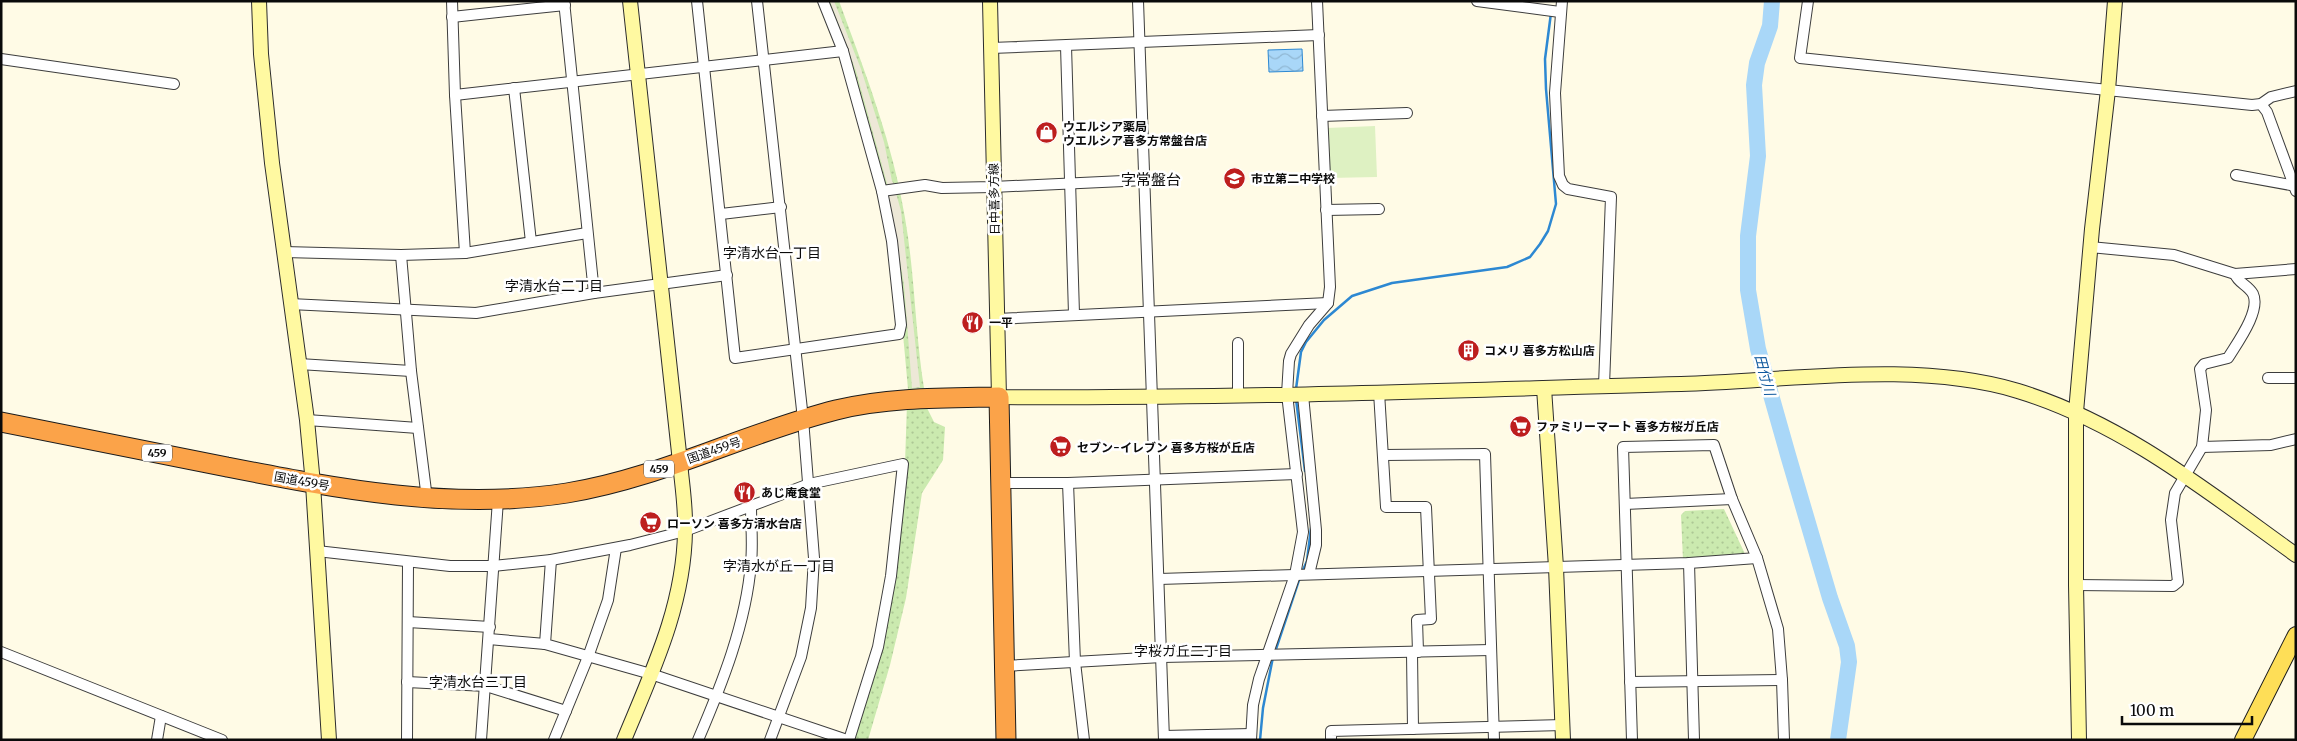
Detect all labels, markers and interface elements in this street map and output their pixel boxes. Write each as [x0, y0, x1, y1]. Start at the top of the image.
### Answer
place label: ウエルシア薬局 ウエルシア喜多方常盤台店 [1063, 119, 1207, 148]
shop icon: ウエルシア薬局 ウエルシア喜多方常盤台店 [1035, 121, 1059, 145]
street label: 日中喜多方線 [986, 163, 1002, 235]
school or university icon: 市立第二中学校 [1223, 166, 1247, 190]
district label: 字常盤台 [1121, 170, 1181, 189]
place label: 市立第二中学校 [1251, 171, 1335, 186]
district label: 字清水台一丁目 [723, 244, 821, 262]
district label: 字清水台二丁目 [505, 277, 603, 295]
restaurant icon: 一平 [961, 310, 985, 334]
place label: 一平 [989, 315, 1013, 330]
building icon: コメリ 喜多方松山店 [1456, 338, 1480, 362]
place label: コメリ 喜多方松山店 [1484, 343, 1595, 358]
water label: 田付川 [1751, 352, 1780, 400]
supermarket icon: ファミリーマート 喜多方桜ガ丘店 [1508, 414, 1532, 438]
place label: ファミリーマート 喜多方桜ガ丘店 [1536, 419, 1719, 434]
street label: 国道459号 [685, 434, 743, 466]
supermarket icon: セブン-イレブン 喜多方桜が丘店 [1049, 435, 1073, 459]
place label: セブン-イレブン 喜多方桜が丘店 [1077, 440, 1255, 455]
road number: 459 [142, 444, 172, 462]
road number: 459 [644, 460, 674, 478]
street label: 国道459号 [273, 469, 331, 493]
restaurant icon: あじ庵食堂 [733, 480, 757, 504]
place label: あじ庵食堂 [761, 485, 821, 500]
supermarket icon: ローソン 喜多方清水台店 [639, 511, 663, 535]
place label: ローソン 喜多方清水台店 [667, 516, 802, 531]
district label: 字清水が丘一丁目 [723, 557, 835, 575]
district label: 字桜ガ丘二丁目 [1134, 642, 1232, 660]
district label: 字清水台三丁目 [429, 673, 527, 691]
scale bar [2122, 694, 2252, 726]
text: 100 m [2130, 701, 2174, 720]

